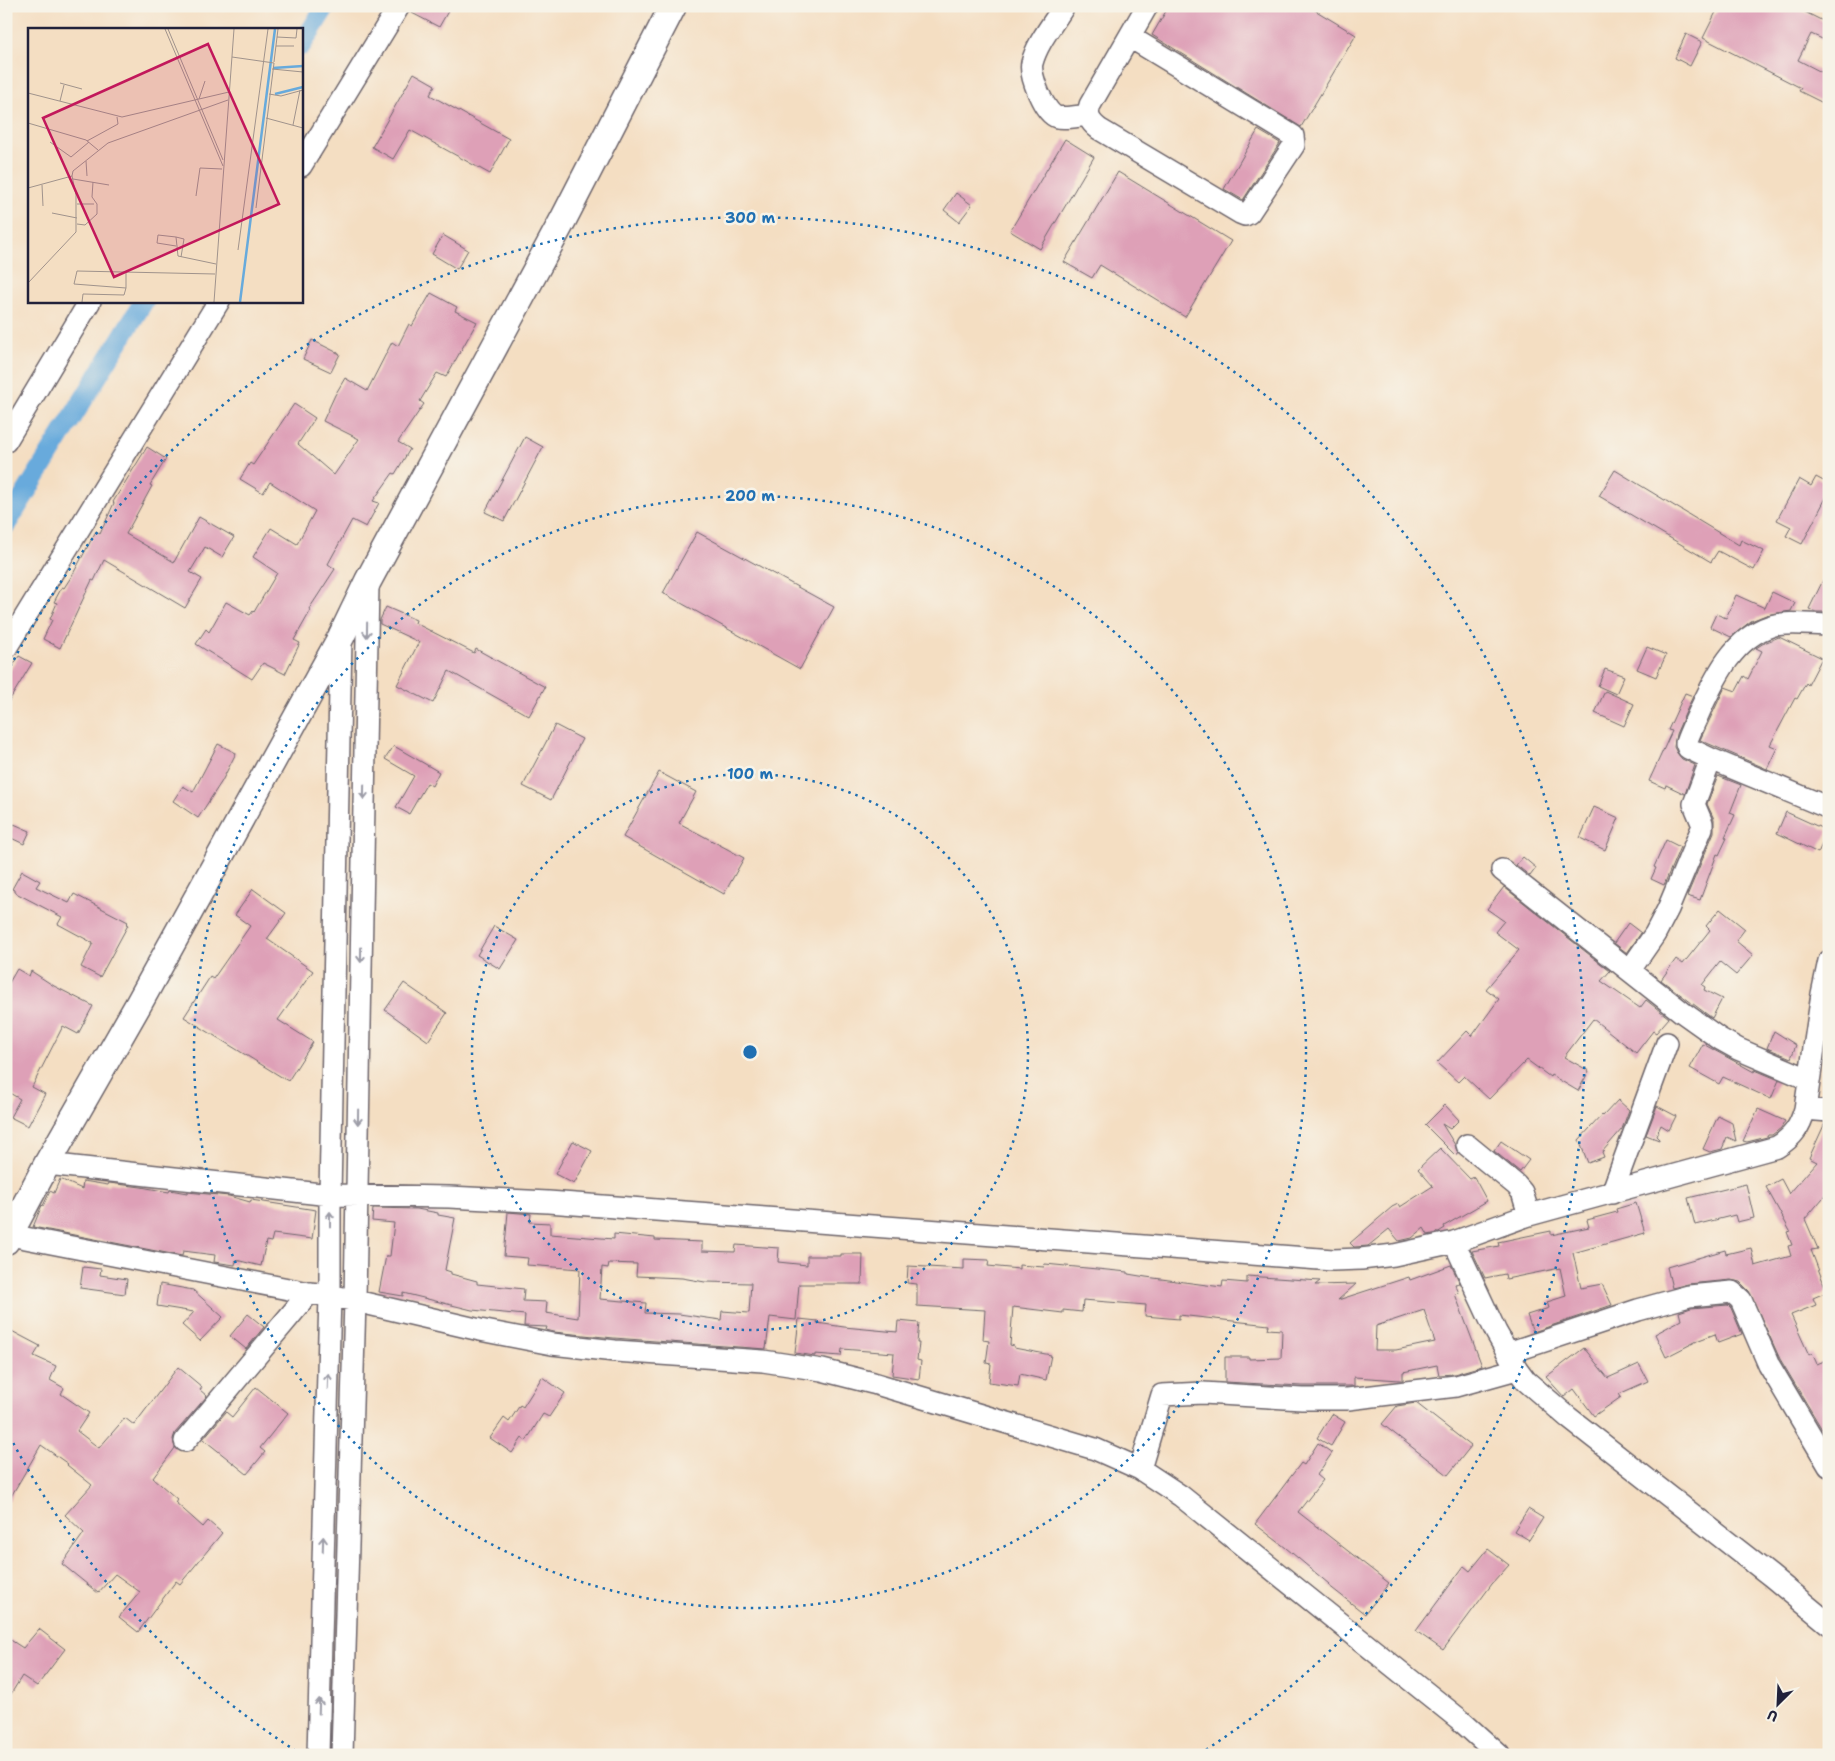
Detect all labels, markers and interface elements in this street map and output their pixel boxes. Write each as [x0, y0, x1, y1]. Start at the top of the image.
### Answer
inset map [28, 28, 302, 302]
text: 300 m [725, 208, 775, 228]
text: 200 m [725, 486, 775, 506]
one-way arrow [363, 621, 372, 637]
text: 100 m [727, 764, 773, 784]
one-way arrow [359, 784, 369, 800]
one-way arrow [356, 946, 366, 962]
centre of rings [741, 1043, 759, 1061]
one-way arrow [353, 1108, 363, 1125]
one-way arrow [325, 1211, 335, 1227]
one-way arrow [323, 1373, 332, 1389]
one-way arrow [319, 1536, 328, 1552]
north arrow [1752, 1678, 1802, 1728]
one-way arrow [314, 1698, 324, 1714]
text: U [1765, 1706, 1781, 1726]

